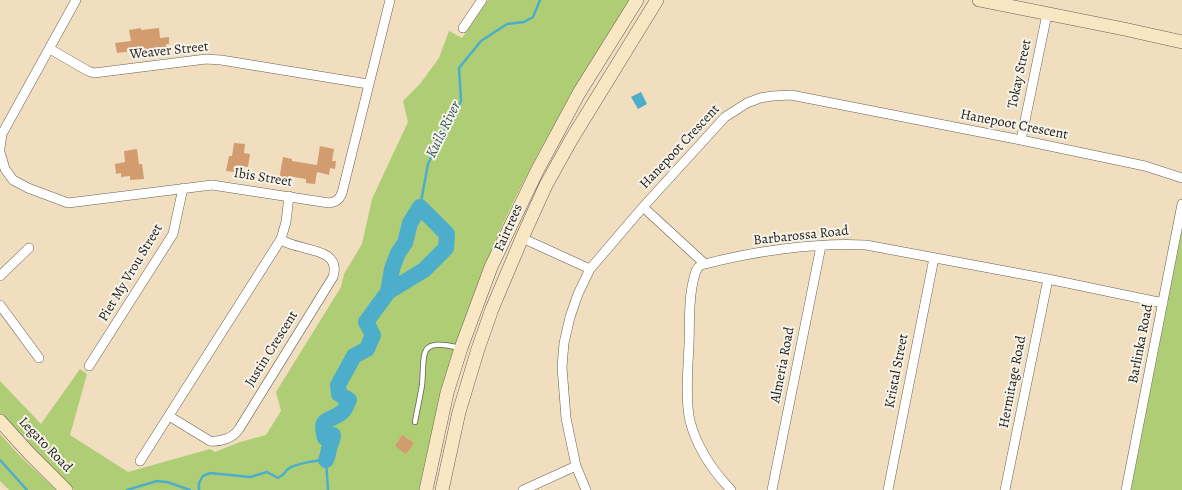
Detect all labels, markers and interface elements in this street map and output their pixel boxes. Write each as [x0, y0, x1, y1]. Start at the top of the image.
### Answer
street label: Weaver Street [129, 38, 209, 64]
street label: Tokay Street [1004, 38, 1036, 110]
water label: Kuils River [423, 99, 465, 161]
street label: Hanepoot Crescent [637, 101, 723, 193]
street label: Hanepoot Crescent [959, 106, 1069, 144]
street label: Ibis Street [233, 165, 293, 191]
street label: Fairtrees [491, 202, 527, 254]
street label: Piet My Vrou Street [95, 221, 167, 325]
street label: Barbarossa Road [752, 223, 850, 249]
street label: Barlinka Road [1125, 303, 1157, 385]
street label: Justin Crescent [242, 308, 302, 390]
street label: Almeria Road [767, 326, 799, 404]
street label: Kristal Street [882, 332, 912, 410]
street label: Hermitage Road [996, 334, 1030, 430]
street label: Legato Road [15, 414, 75, 476]

